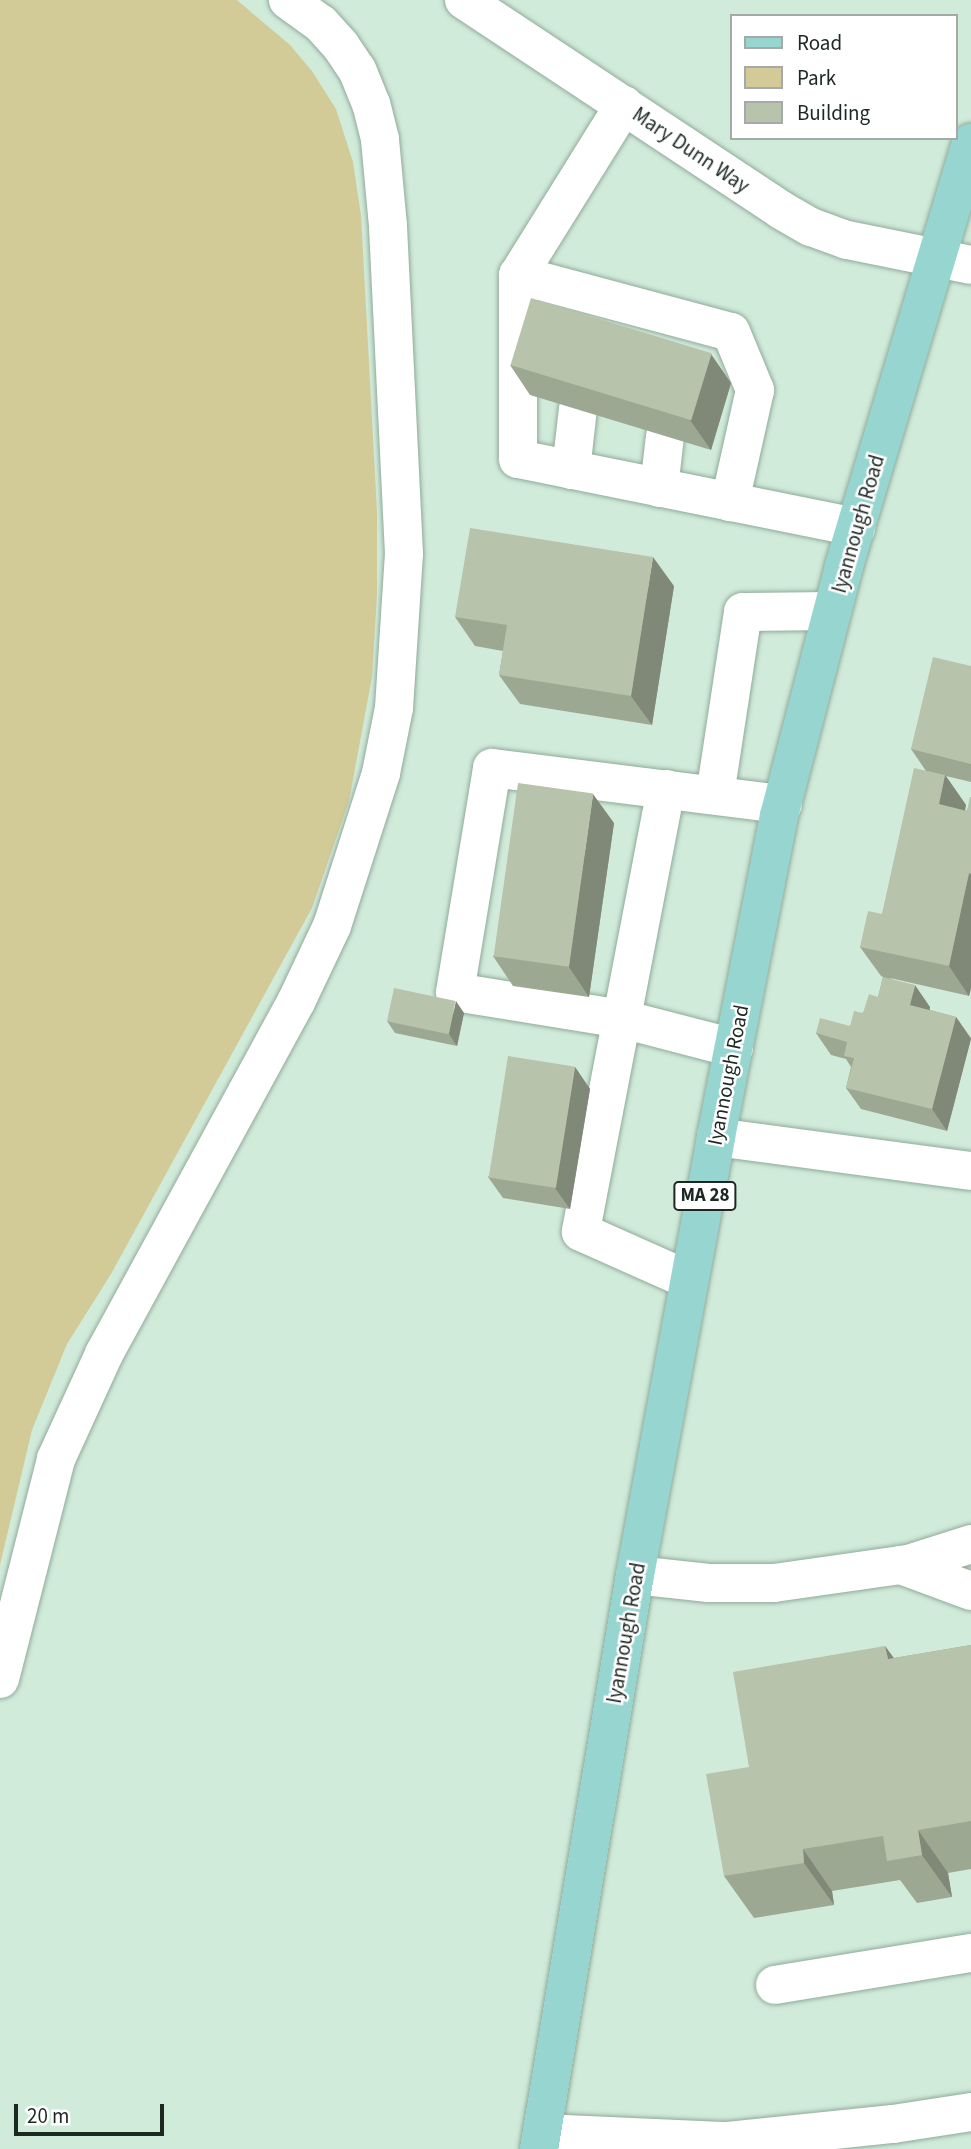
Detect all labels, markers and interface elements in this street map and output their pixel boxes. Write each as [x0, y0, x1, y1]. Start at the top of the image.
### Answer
legend [730, 14, 957, 140]
text: Road [797, 28, 842, 58]
text: Park [797, 63, 836, 93]
text: Building [797, 98, 870, 128]
street label: Mary Dunn Way [628, 102, 754, 198]
street label: Iyannough Road [826, 452, 890, 596]
street label: Iyannough Road [702, 1003, 754, 1147]
road number: MA 28 [672, 1180, 738, 1212]
street label: Iyannough Road [601, 1561, 651, 1705]
scale bar [18, 2090, 168, 2134]
text: 20 m [27, 2101, 69, 2131]

